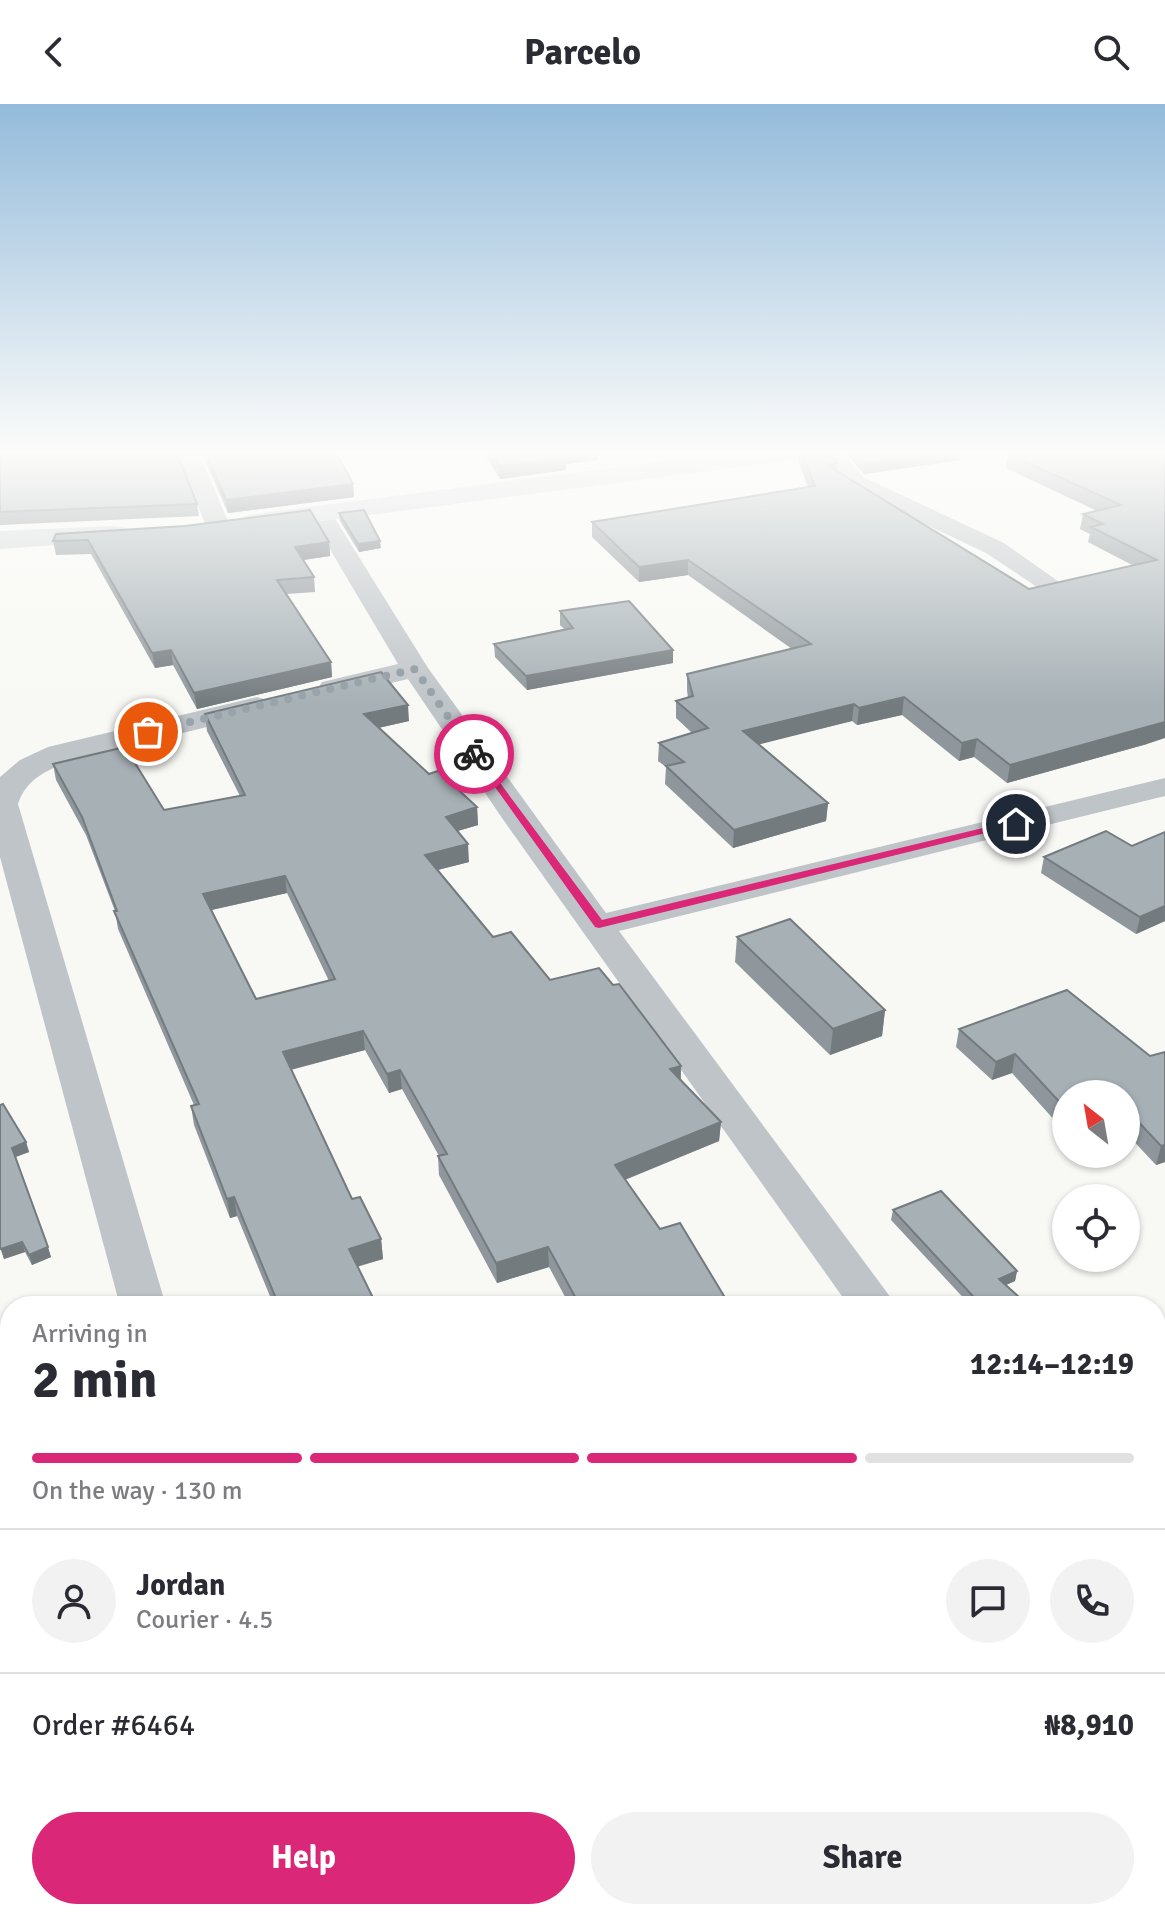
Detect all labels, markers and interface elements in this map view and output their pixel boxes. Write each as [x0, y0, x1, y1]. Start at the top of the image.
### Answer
icon: back [32, 30, 76, 74]
text: Parcelo [524, 30, 641, 75]
icon: search [1089, 30, 1133, 74]
pin [114, 698, 182, 766]
icon: bag [126, 710, 170, 754]
courier [434, 714, 514, 794]
icon: bike [452, 732, 496, 776]
pin [982, 790, 1050, 858]
icon: home [994, 802, 1038, 846]
north arrow [1052, 1080, 1140, 1168]
map controls [1052, 1080, 1140, 1272]
button: locate [1052, 1184, 1140, 1272]
text: Arriving in [32, 1318, 148, 1350]
text: 12:14–12:19 [970, 1346, 1134, 1383]
text: 2 min [32, 1348, 158, 1412]
text: On the way · 130 m [32, 1475, 242, 1507]
button: person [32, 1559, 116, 1643]
button: chat [946, 1559, 1030, 1643]
button: phone [1050, 1559, 1134, 1643]
text: Jordan [136, 1567, 225, 1604]
text: Courier · 4.5 [136, 1604, 273, 1636]
text: Order #6464 [32, 1707, 195, 1744]
text: ₦8,910 [1044, 1707, 1134, 1744]
button: Help [32, 1812, 575, 1904]
button: Share [591, 1812, 1134, 1904]

